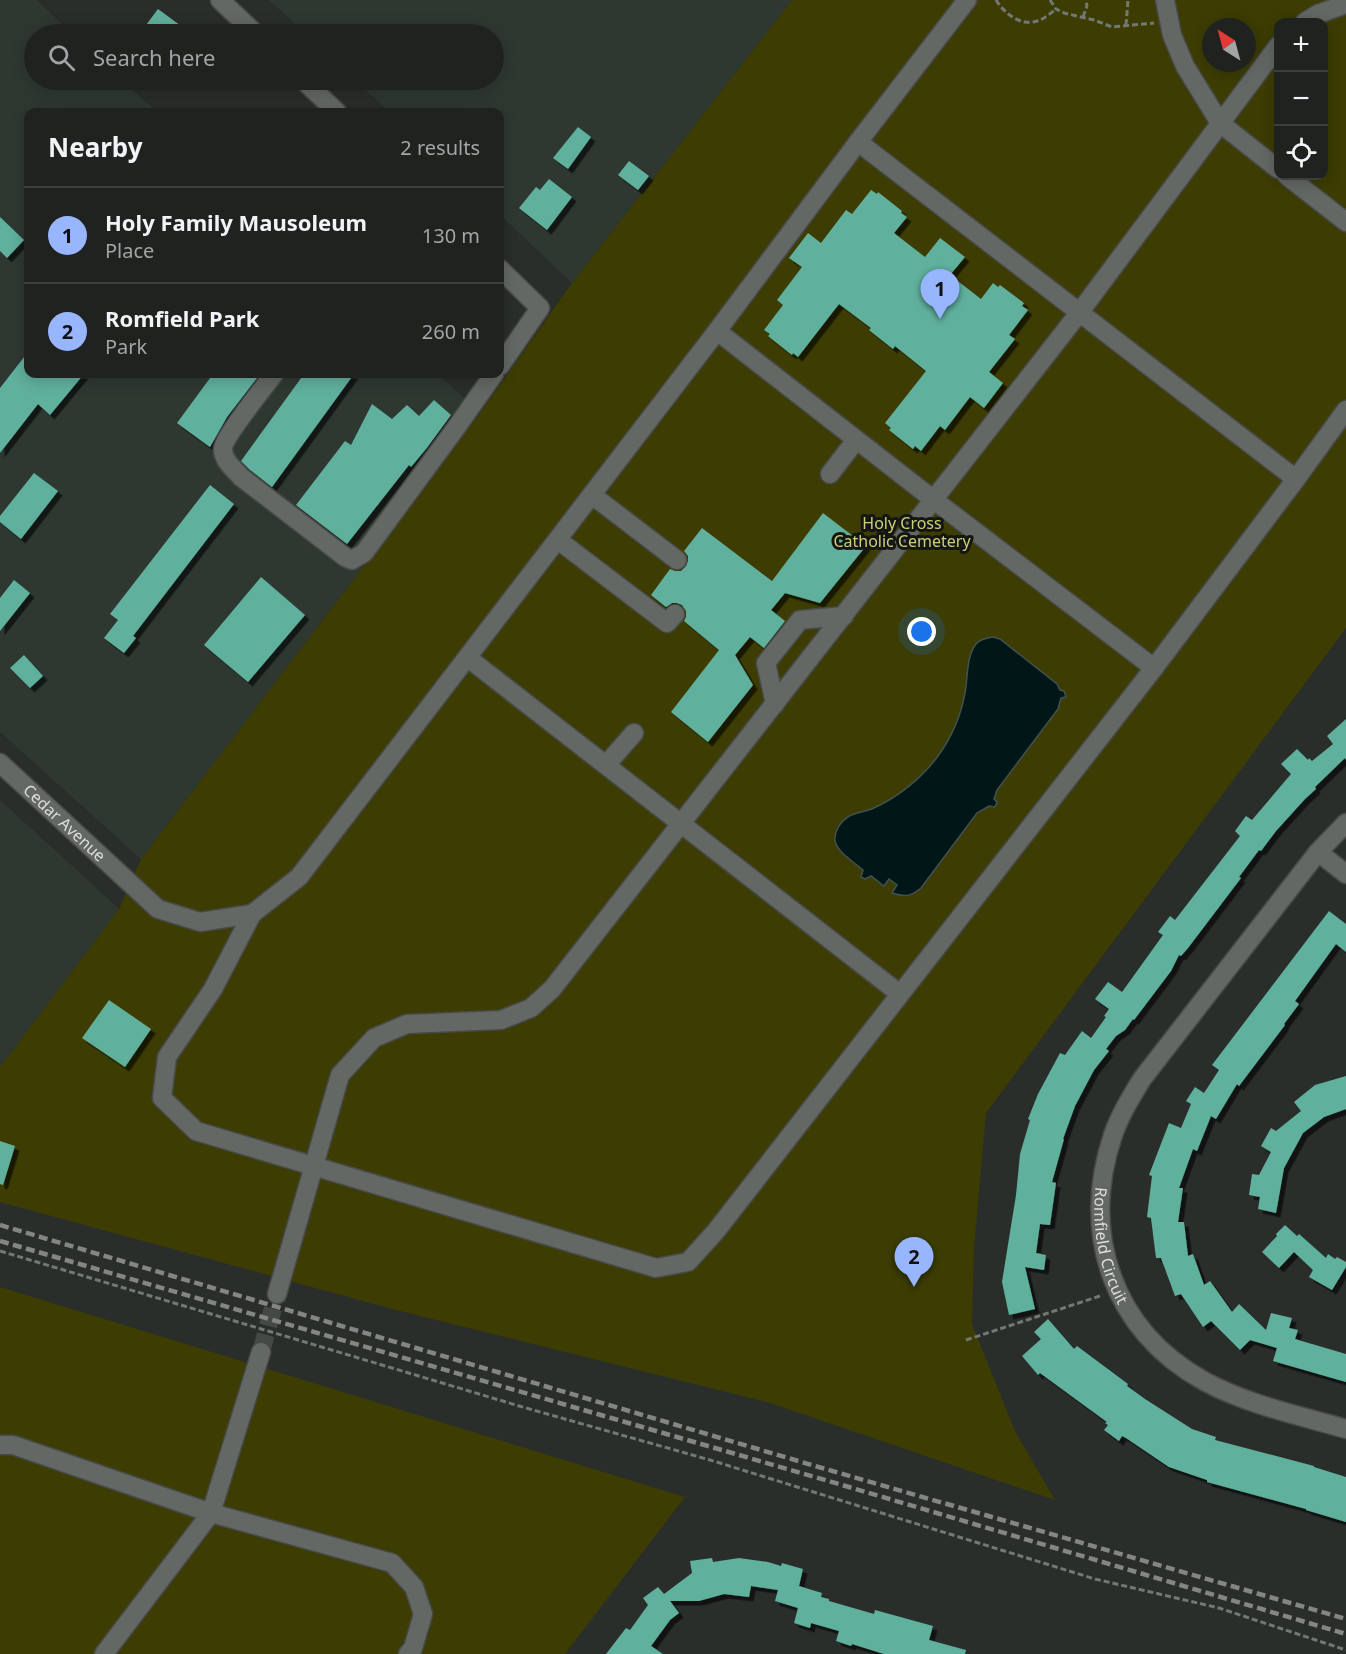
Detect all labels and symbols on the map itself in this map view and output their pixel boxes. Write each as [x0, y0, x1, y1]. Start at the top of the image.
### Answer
north arrow [1202, 18, 1256, 72]
pin: 1 [920, 270, 960, 319]
park label: Holy Cross Catholic Cemetery [833, 512, 971, 552]
your location [907, 617, 936, 646]
street label: Cedar Avenue [19, 779, 111, 866]
street label: Romfield Circuit [1089, 1186, 1134, 1308]
pin: 2 [894, 1238, 934, 1287]

